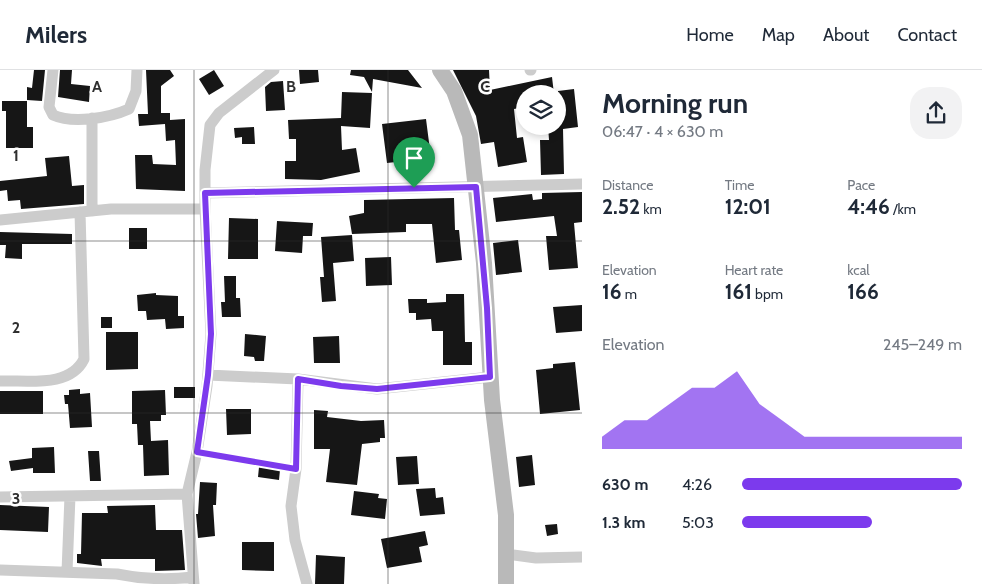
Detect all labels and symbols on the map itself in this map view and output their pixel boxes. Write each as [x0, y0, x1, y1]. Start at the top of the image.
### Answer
text: A [92, 77, 102, 96]
text: B [286, 77, 296, 96]
text: C [480, 77, 490, 96]
pin [393, 137, 435, 188]
text: 1 [13, 146, 19, 165]
text: 2 [12, 318, 20, 337]
text: 3 [12, 489, 20, 508]

